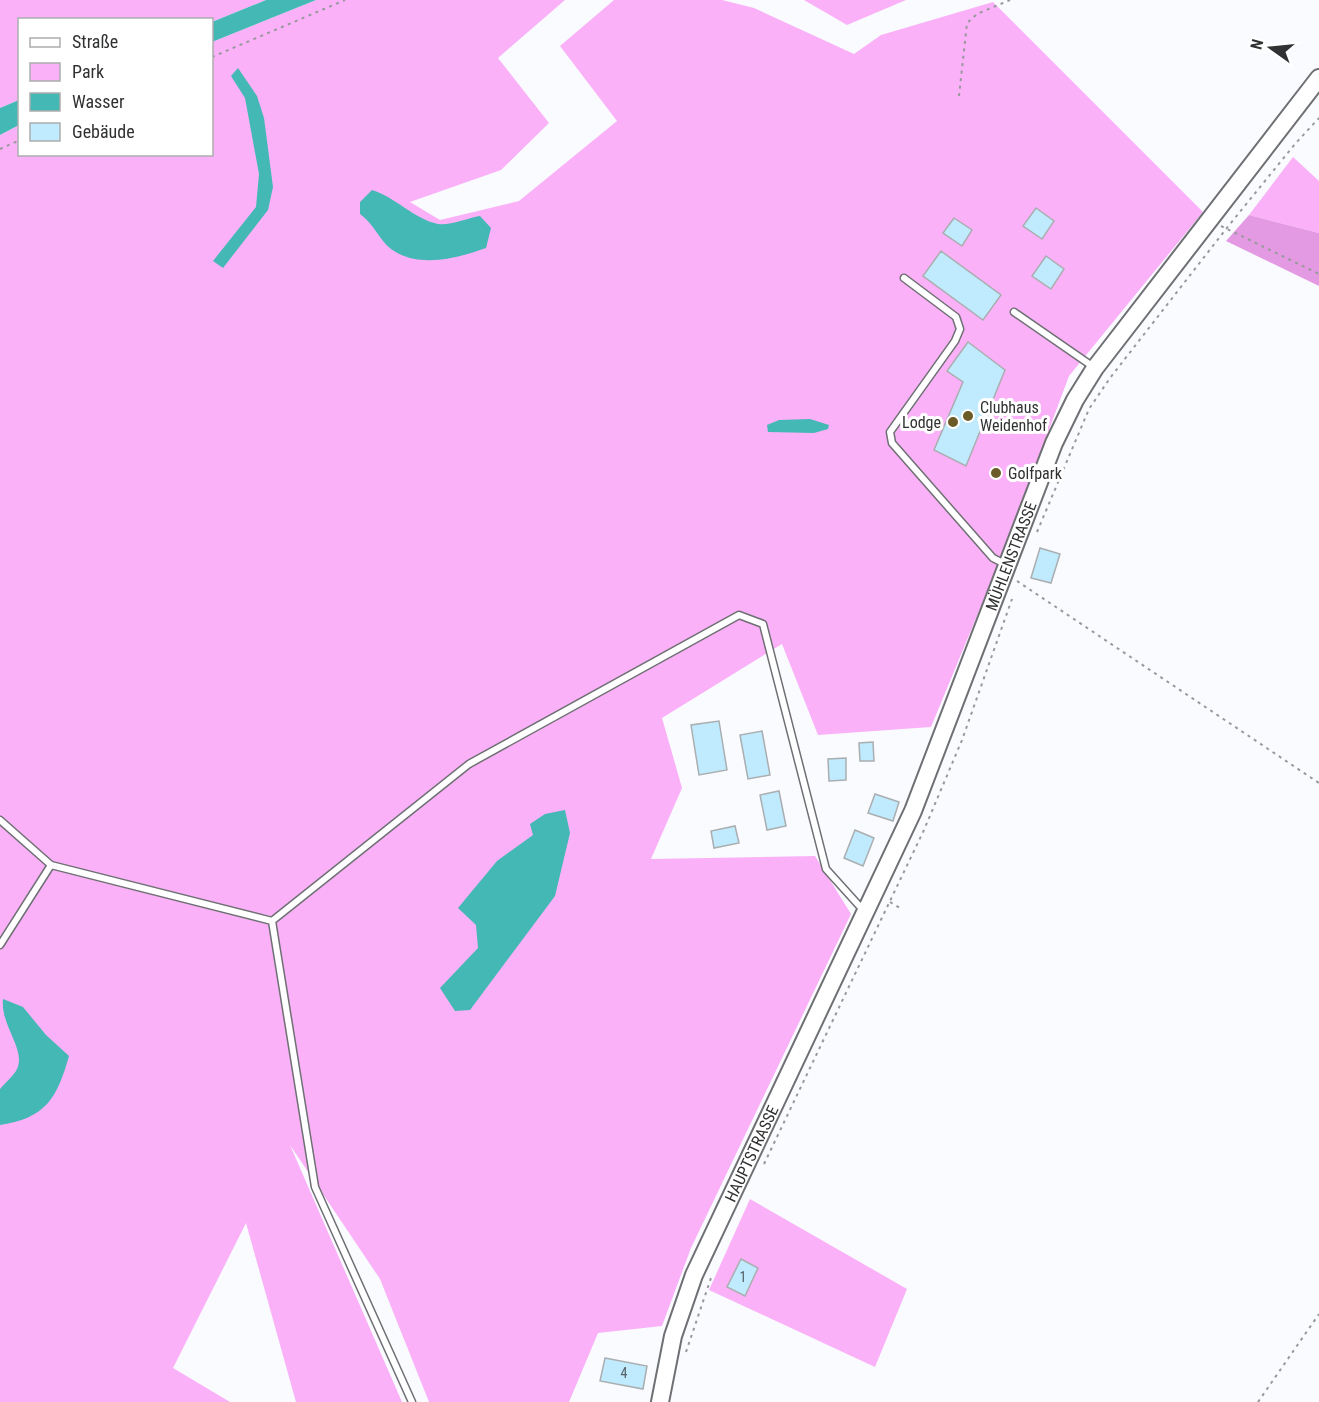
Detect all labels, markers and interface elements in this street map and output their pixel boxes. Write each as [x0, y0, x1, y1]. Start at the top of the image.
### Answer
legend [18, 18, 213, 156]
north arrow [1241, 18, 1301, 78]
text: Straße [72, 31, 118, 52]
text: N [1247, 37, 1267, 51]
text: Park [72, 61, 104, 82]
text: Wasser [72, 91, 125, 112]
text: Gebäude [72, 121, 135, 142]
place label: Clubhaus Weidenhof [980, 398, 1047, 435]
marker: Clubhaus Weidenhof [961, 409, 975, 423]
place label: Lodge [902, 413, 941, 432]
marker: Lodge [946, 415, 960, 429]
place label: Golfpark [1008, 464, 1063, 483]
marker: Golfpark [989, 466, 1003, 480]
street label: MÜHLENSTRASSE [981, 499, 1040, 613]
street label: HAUPTSTRASSE [720, 1102, 782, 1205]
house number: 1 [740, 1269, 746, 1285]
house number: 4 [621, 1365, 628, 1381]

